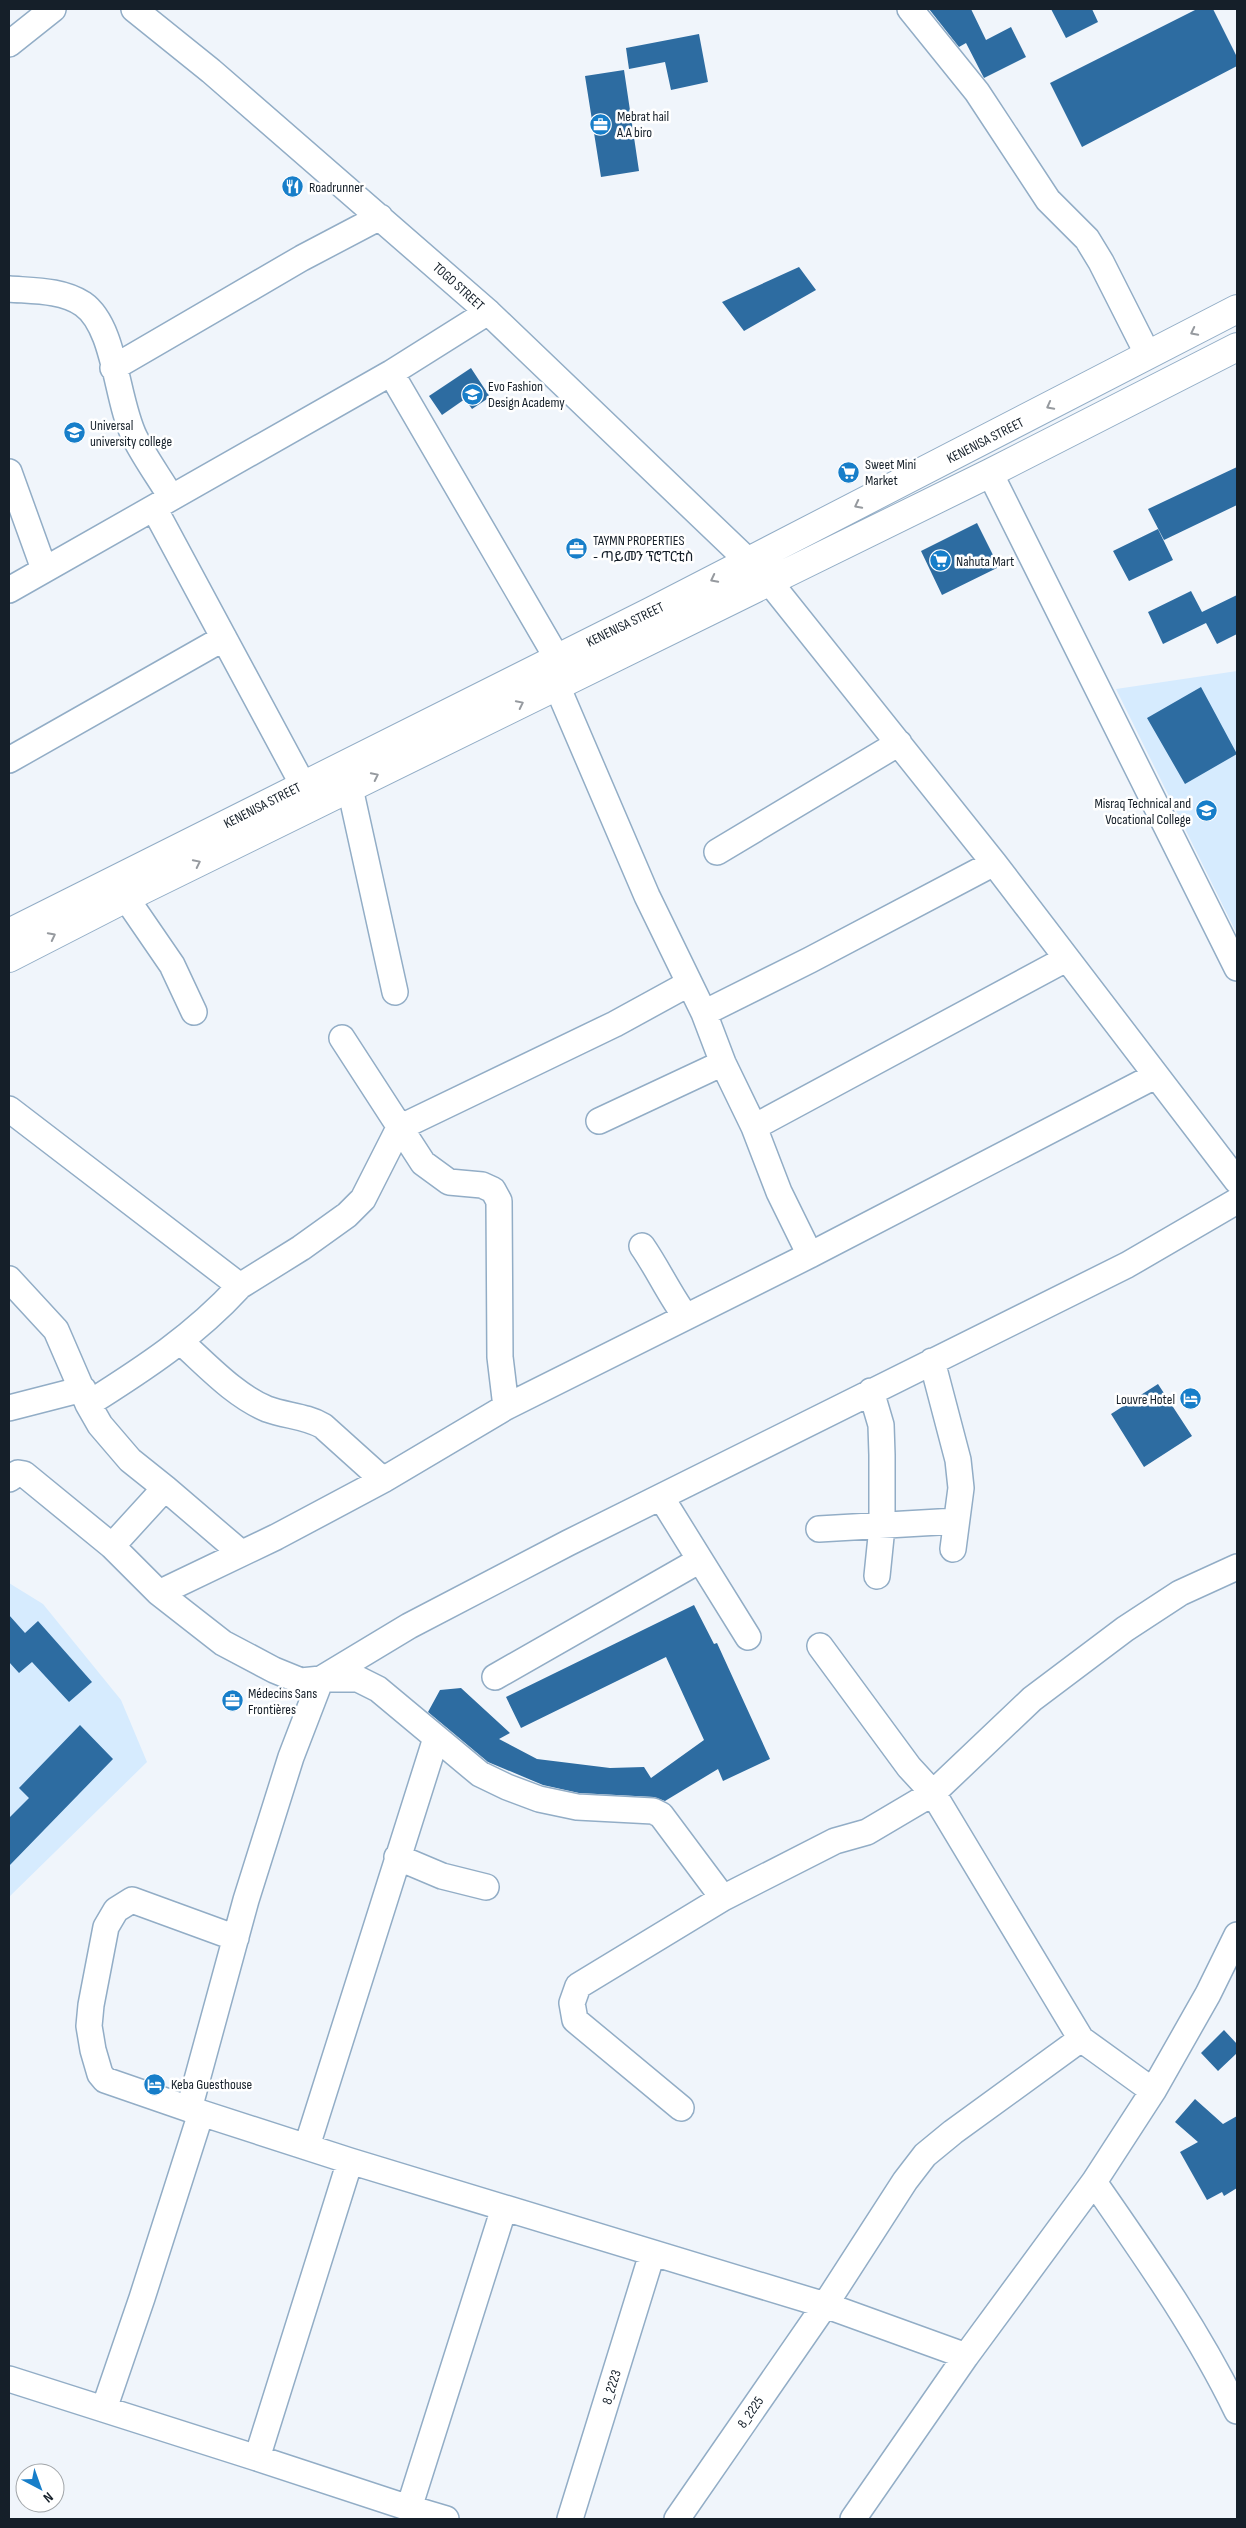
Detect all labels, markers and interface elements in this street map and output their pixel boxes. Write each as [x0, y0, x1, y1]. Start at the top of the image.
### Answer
place label: Mebrat hail A.A biro [616, 108, 669, 141]
office icon: Mebrat hail A.A biro [589, 112, 613, 136]
restaurant icon: Roadrunner [281, 175, 305, 199]
place label: Roadrunner [309, 179, 364, 196]
street label: TOGO STREET [429, 259, 488, 314]
one-way arrow [1190, 326, 1199, 336]
place label: Evo Fashion Design Academy [488, 378, 565, 411]
school or university icon: Evo Fashion Design Academy [460, 382, 484, 406]
one-way arrow [1046, 400, 1055, 410]
street label: KENENISA STREET [944, 414, 1027, 467]
place label: Universal university college [90, 417, 172, 450]
school or university icon: Universal university college [62, 421, 86, 445]
place label: Sweet Mini Market [865, 456, 916, 489]
supermarket icon: Sweet Mini Market [837, 460, 861, 484]
one-way arrow [855, 499, 864, 509]
place label: TAYMN PROPERTIES - ጣይመን ፕሮፐርቲስ [593, 532, 693, 565]
office icon: TAYMN PROPERTIES - ጣይመን ፕሮፐርቲስ [565, 536, 589, 560]
supermarket icon: Nahuta Mart [928, 549, 952, 573]
place label: Nahuta Mart [956, 553, 1014, 570]
one-way arrow [710, 573, 719, 583]
street label: KENENISA STREET [584, 598, 667, 651]
one-way arrow [515, 700, 524, 710]
one-way arrow [370, 772, 379, 782]
street label: KENENISA STREET [221, 779, 304, 832]
place label: Misraq Technical and Vocational College [1094, 795, 1191, 828]
school or university icon: Misraq Technical and Vocational College [1195, 799, 1219, 823]
one-way arrow [192, 859, 201, 869]
one-way arrow [47, 932, 56, 942]
hotel icon: Louvre Hotel [1179, 1387, 1203, 1411]
place label: Louvre Hotel [1116, 1391, 1175, 1408]
place label: Médecins Sans Frontières [248, 1685, 317, 1718]
office icon: Médecins Sans Frontières [220, 1689, 244, 1713]
hotel icon: Keba Guesthouse [143, 2072, 167, 2096]
place label: Keba Guesthouse [171, 2076, 252, 2093]
street label: 8_2223 [598, 2368, 625, 2406]
street label: 8_2225 [733, 2393, 768, 2431]
north arrow [15, 2463, 65, 2513]
text: N [40, 2489, 57, 2506]

